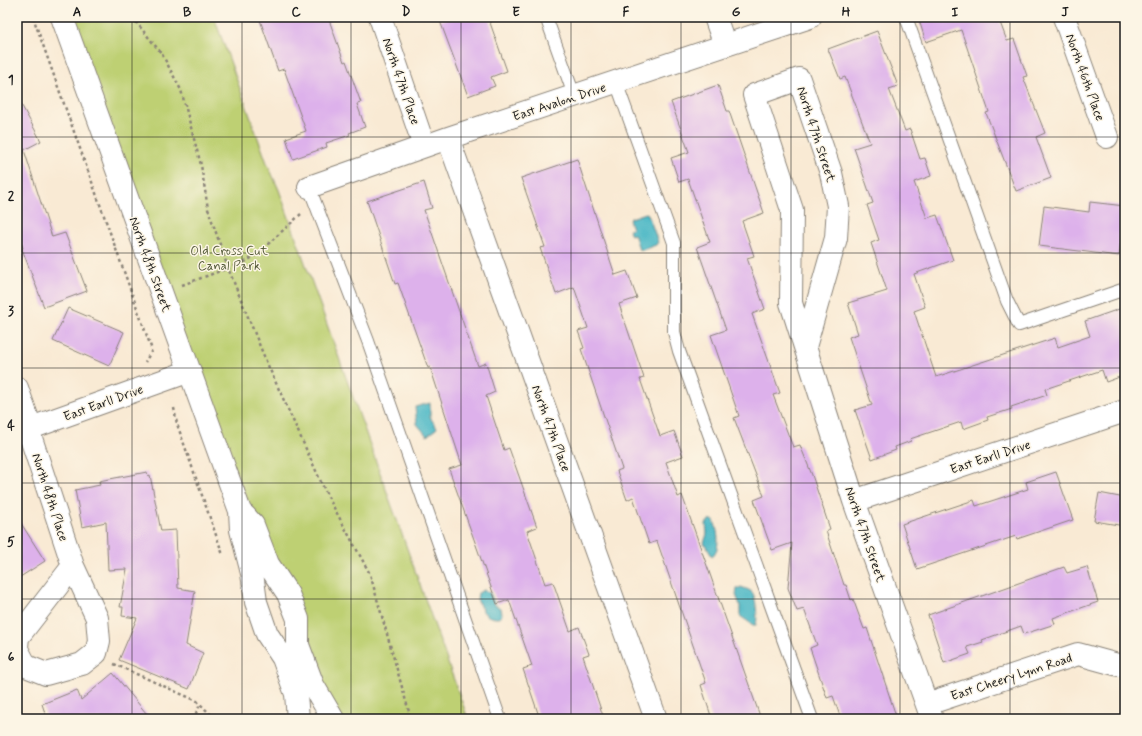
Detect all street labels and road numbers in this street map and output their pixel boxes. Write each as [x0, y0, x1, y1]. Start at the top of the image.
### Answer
street label: North 46th Place [1061, 32, 1108, 124]
street label: North 47th Place [378, 36, 423, 127]
street label: East Avalon Drive [511, 79, 608, 126]
street label: North 47th Street [792, 85, 839, 185]
street label: North 48th Street [124, 215, 175, 315]
street label: East Earll Drive [61, 381, 146, 426]
street label: North 47th Place [527, 383, 574, 474]
street label: East Earll Drive [948, 436, 1033, 478]
street label: North 48th Place [27, 451, 72, 544]
street label: North 47th Street [840, 485, 889, 585]
street label: East Cheery Lynn Road [949, 650, 1074, 705]

